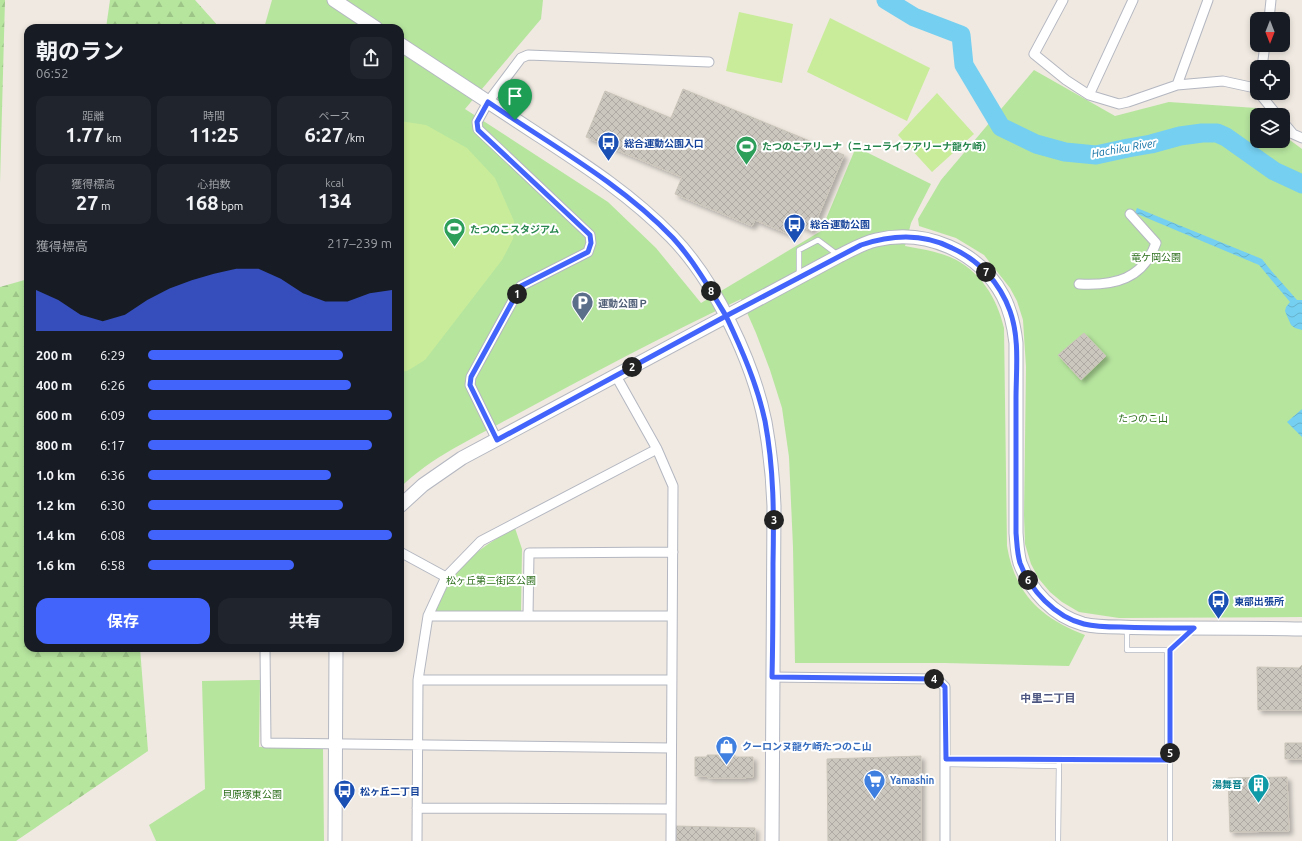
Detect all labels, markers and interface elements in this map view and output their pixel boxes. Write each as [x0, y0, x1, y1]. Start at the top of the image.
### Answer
north arrow [1250, 12, 1290, 52]
map controls [1250, 12, 1290, 148]
button: share [350, 37, 392, 79]
text: 朝のラン [36, 38, 124, 63]
button: locate [1250, 60, 1290, 100]
text: 06:52 [36, 66, 69, 80]
pin [498, 79, 532, 120]
icon: arrive [504, 85, 526, 107]
button: layers [1250, 108, 1290, 148]
text: 距離 [82, 110, 104, 122]
text: 時間 [203, 110, 225, 122]
text: ペース [318, 110, 351, 122]
text: 1.77 [65, 123, 104, 146]
text: 11:25 [189, 123, 239, 146]
text: 6:27 [304, 123, 343, 146]
bus stop icon: 総合運動公園入口 [595, 130, 621, 163]
text: km [104, 132, 122, 144]
text: /km [343, 132, 365, 144]
sports icon: たつのこアリーナ（ニューライフアリーナ龍ケ崎） [734, 133, 760, 166]
water label: Hachiku River [1091, 136, 1158, 160]
place label: 総合運動公園入口 [624, 138, 704, 149]
place label: たつのこアリーナ（ニューライフアリーナ龍ケ崎） [762, 141, 992, 152]
text: kcal [325, 177, 344, 189]
text: 獲得標高 [71, 178, 115, 190]
text: 心拍数 [197, 178, 230, 190]
text: 134 [318, 189, 352, 212]
text: 27 [76, 191, 99, 214]
text: 168 [185, 191, 218, 214]
text: m [99, 200, 111, 212]
text: bpm [218, 200, 243, 212]
bus stop icon: 総合運動公園 [781, 211, 807, 244]
sports icon: たつのこスタジアム [441, 216, 467, 249]
place label: 総合運動公園 [810, 219, 870, 230]
place label: たつのこスタジアム [470, 224, 559, 235]
text: 217–239 m [327, 236, 392, 250]
text: 獲得標高 [36, 239, 88, 253]
park label: 竜ケ岡公園 [1131, 252, 1181, 263]
pin: 7 [976, 262, 996, 282]
text: 7 [983, 266, 989, 278]
pin: 8 [701, 281, 721, 301]
pin: 1 [507, 284, 527, 304]
text: 8 [708, 285, 714, 297]
text: 1 [514, 288, 520, 300]
parking icon: 運動公園Ｐ [570, 290, 596, 323]
place label: 運動公園Ｐ [598, 298, 648, 309]
text: 200 m [36, 348, 72, 362]
text: 6:29 [100, 348, 125, 362]
pin: 2 [622, 357, 642, 377]
text: 2 [629, 361, 635, 373]
text: 400 m [36, 378, 72, 392]
text: 6:26 [100, 378, 125, 392]
text: 600 m [36, 408, 72, 422]
text: 6:09 [100, 408, 125, 422]
park label: たつのこ山 [1118, 413, 1168, 424]
text: 800 m [36, 438, 72, 452]
text: 6:17 [100, 438, 125, 452]
text: 1.0 km [36, 468, 75, 482]
text: 6:36 [100, 468, 125, 482]
text: 1.2 km [36, 498, 75, 512]
text: 6:30 [100, 498, 125, 512]
pin: 3 [764, 510, 784, 530]
text: 3 [771, 514, 777, 526]
text: 1.4 km [36, 528, 75, 542]
text: 6:08 [100, 528, 125, 542]
text: 1.6 km [36, 558, 75, 572]
text: 6:58 [100, 558, 125, 572]
pin: 6 [1018, 570, 1038, 590]
text: 6 [1025, 574, 1031, 586]
park label: 松ヶ丘第二街区公園 [446, 575, 536, 586]
bus stop icon: 東部出張所 [1205, 588, 1231, 621]
place label: 東部出張所 [1234, 596, 1284, 607]
button: 保存 [36, 598, 210, 644]
button: 共有 [218, 598, 392, 644]
pin: 4 [924, 669, 944, 689]
text: 4 [931, 673, 937, 685]
district label: 中里二丁目 [1021, 692, 1076, 704]
shop icon: クーロンヌ龍ケ崎たつのこ山 [713, 733, 739, 766]
place label: クーロンヌ龍ケ崎たつのこ山 [742, 741, 872, 752]
pin: 5 [1160, 743, 1180, 763]
text: 5 [1167, 747, 1173, 759]
supermarket icon: Yamashin [861, 767, 887, 800]
building icon: 湯舞音 [1245, 771, 1271, 804]
place label: Yamashin [890, 775, 935, 786]
bus stop icon: 松ヶ丘二丁目 [331, 778, 357, 811]
place label: 湯舞音 [1212, 779, 1242, 790]
place label: 松ヶ丘二丁目 [360, 786, 420, 797]
park label: 貝原塚東公園 [222, 789, 282, 800]

